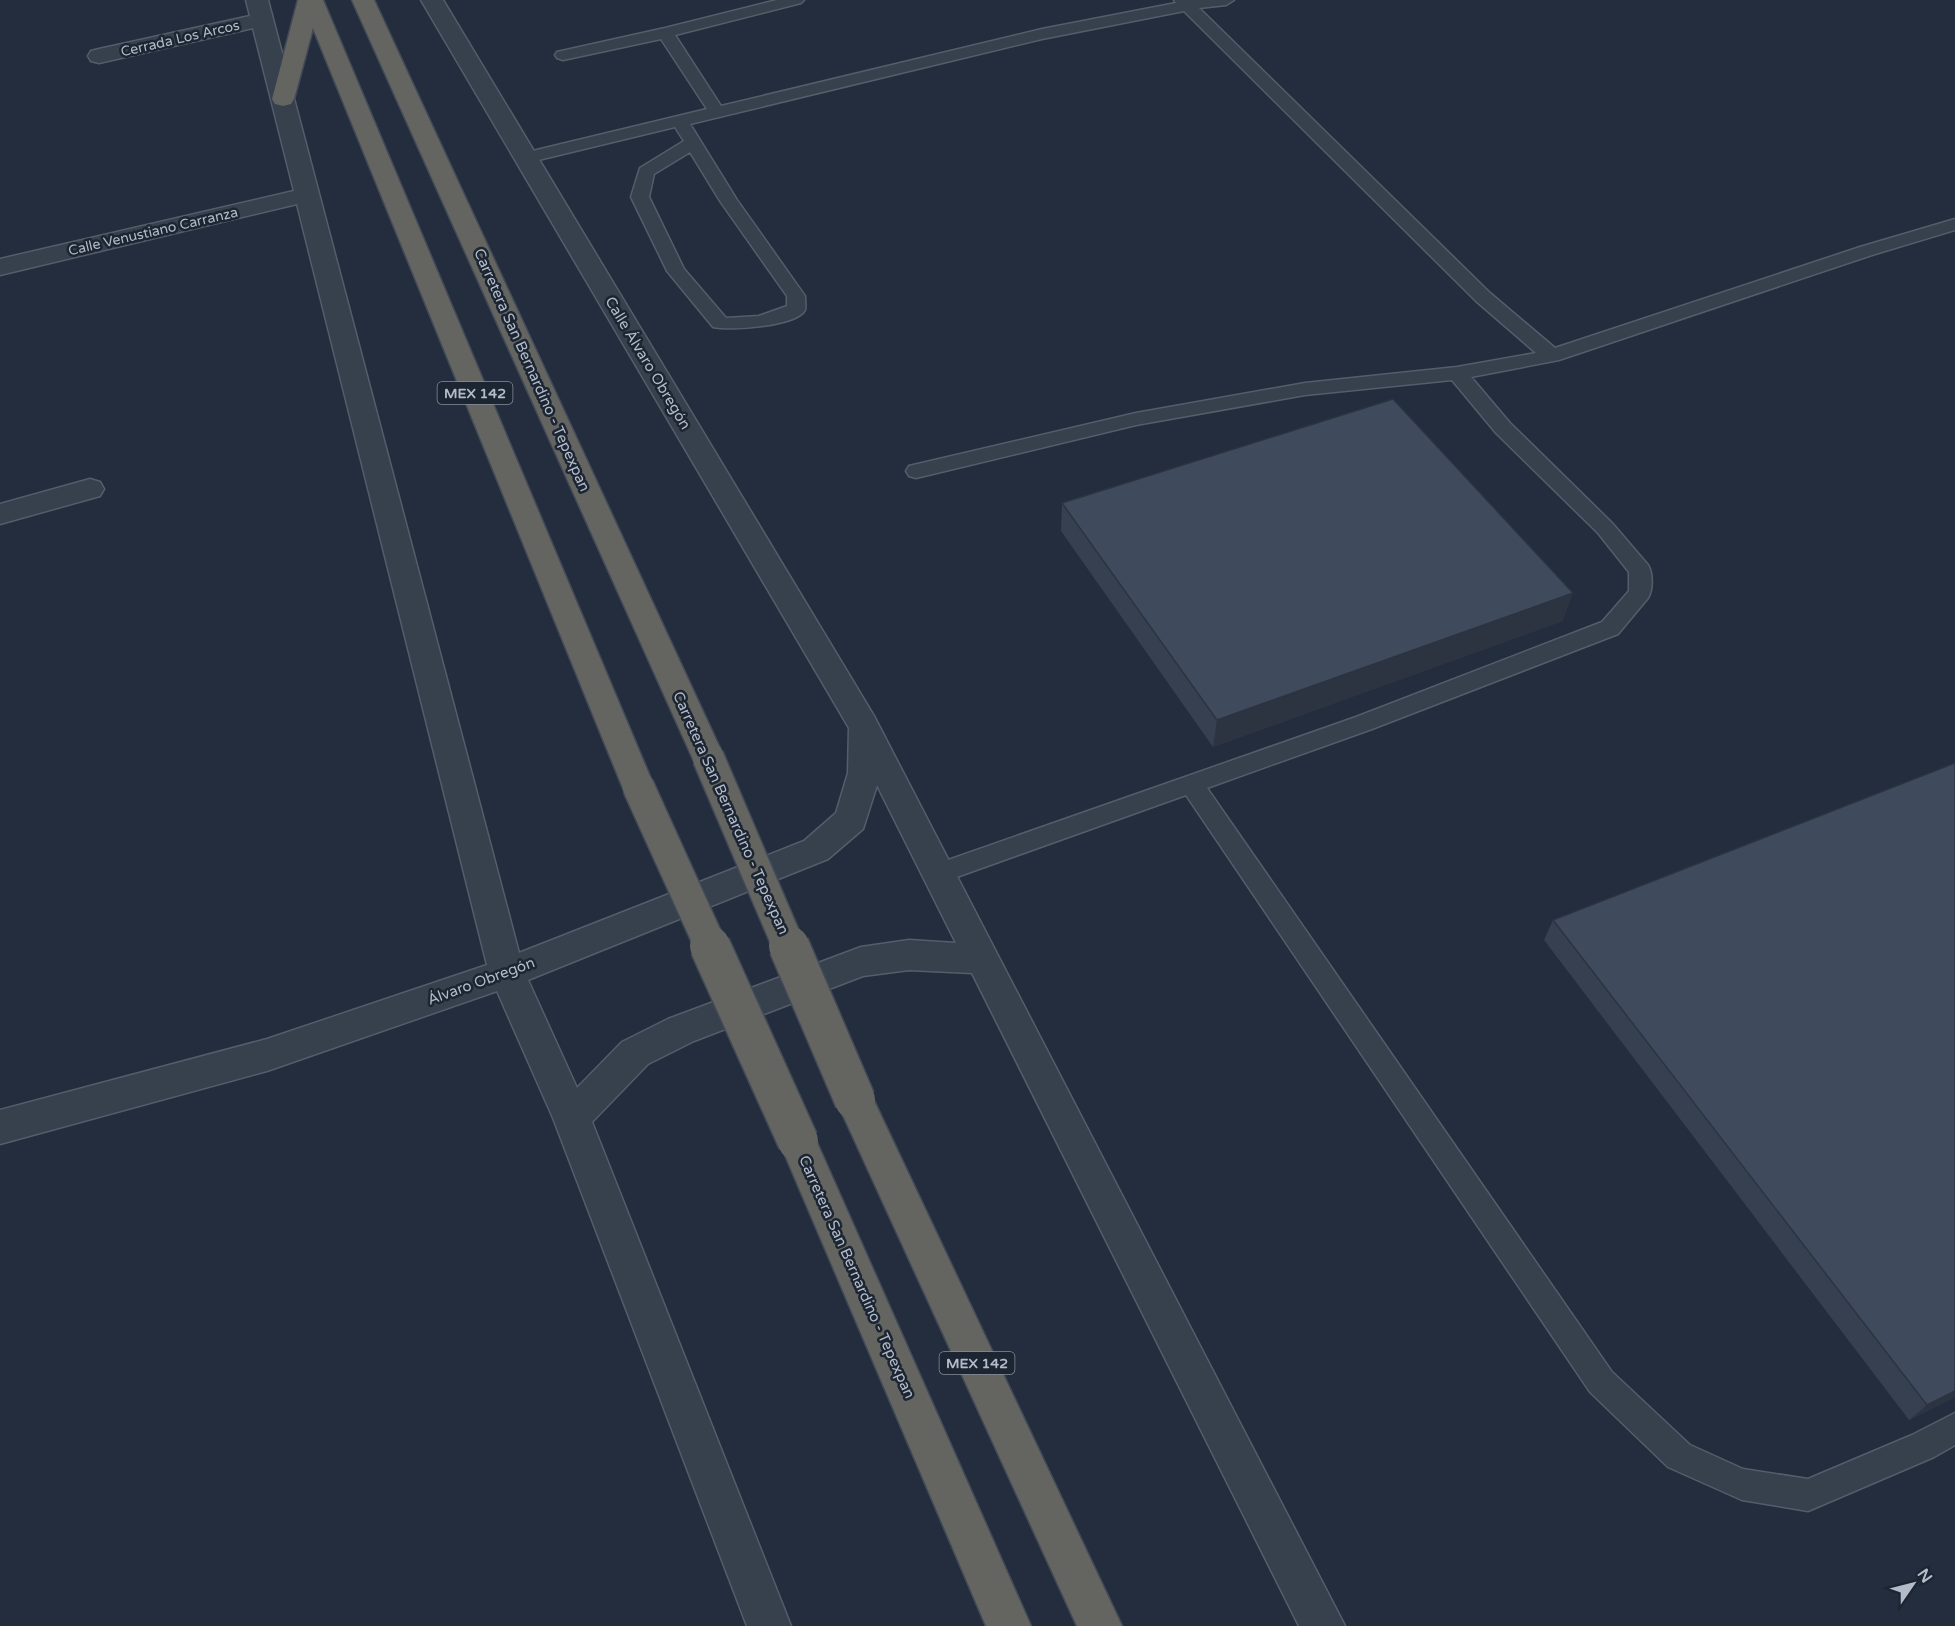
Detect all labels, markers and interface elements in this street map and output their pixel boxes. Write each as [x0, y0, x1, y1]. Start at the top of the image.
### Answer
street label: Cerrada Los Arcos [119, 16, 241, 60]
street label: Calle Venustiano Carranza [67, 204, 240, 259]
street label: Carretera San Bernardino - Tepexpan [470, 246, 594, 494]
street label: Calle Álvaro Obregón [601, 293, 695, 433]
road number: MEX 142 [438, 382, 512, 404]
street label: Carretera San Bernardino - Tepexpan [669, 689, 793, 937]
street label: Álvaro Obregón [425, 953, 537, 1009]
street label: Carretera San Bernardino - Tepexpan [795, 1153, 919, 1401]
road number: MEX 142 [940, 1352, 1014, 1374]
north arrow [1883, 1554, 1943, 1614]
text: N [1913, 1565, 1936, 1587]

